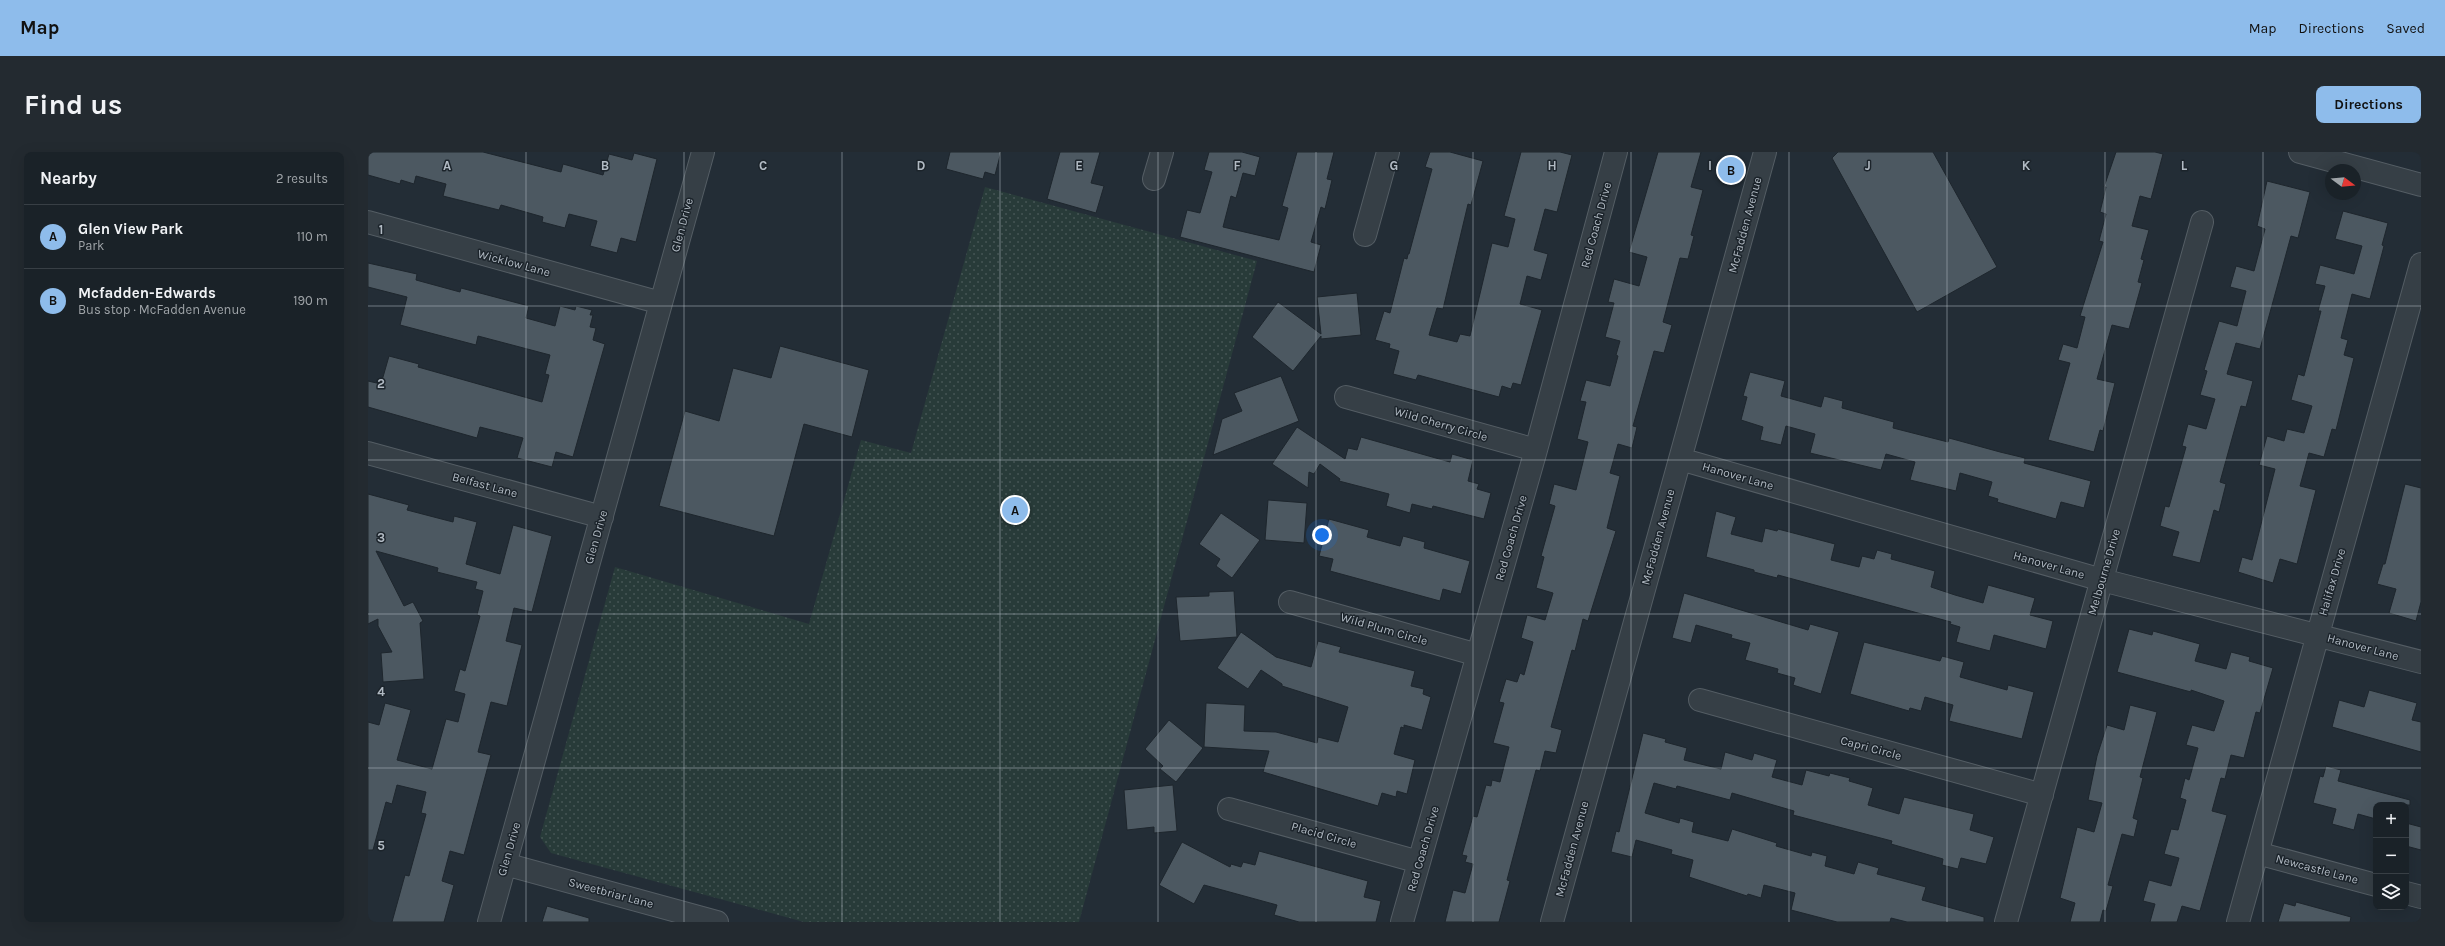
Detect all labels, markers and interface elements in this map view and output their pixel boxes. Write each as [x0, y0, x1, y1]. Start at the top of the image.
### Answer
text: Map [20, 17, 59, 39]
text: Map [2249, 20, 2277, 37]
text: Directions [2299, 20, 2364, 37]
text: Saved [2386, 20, 2425, 37]
button: Directions [2316, 86, 2421, 123]
text: Find us [24, 88, 123, 121]
pin: B [1718, 155, 1744, 185]
text: A [443, 158, 451, 173]
text: B [601, 158, 609, 173]
text: C [759, 158, 767, 173]
text: D [917, 158, 926, 173]
text: E [1075, 158, 1083, 173]
text: F [1233, 158, 1241, 173]
text: G [1390, 158, 1398, 173]
text: H [1547, 158, 1557, 173]
text: I [1708, 158, 1712, 173]
text: J [1865, 158, 1871, 173]
text: K [2022, 158, 2031, 173]
text: L [2181, 158, 2188, 173]
north arrow [2325, 164, 2361, 200]
text: Nearby [40, 168, 97, 188]
text: 2 results [276, 171, 328, 186]
street label: McFadden Avenue [1725, 175, 1765, 275]
street label: Red Coach Drive [1578, 181, 1614, 269]
street label: Glen Drive [668, 196, 696, 254]
text: Glen View Park [78, 220, 183, 238]
text: 1 [379, 222, 383, 237]
text: A [49, 229, 57, 244]
text: 110 m [296, 229, 328, 244]
text: Park [78, 238, 104, 253]
street label: Wicklow Lane [476, 247, 552, 279]
text: Mcfadden-Edwards [78, 284, 216, 302]
text: B [49, 293, 57, 308]
text: 190 m [293, 293, 328, 308]
text: Bus stop · McFadden Avenue [78, 302, 246, 317]
text: 2 [377, 376, 385, 391]
street label: Wild Cherry Circle [1393, 404, 1489, 444]
street label: Hanover Lane [1701, 459, 1775, 493]
street label: Belfast Lane [451, 470, 519, 500]
street label: McFadden Avenue [1638, 487, 1678, 587]
street label: Red Coach Drive [1492, 494, 1530, 582]
pin: A [1002, 495, 1028, 525]
street label: Glen Drive [582, 508, 610, 566]
your location [1312, 525, 1332, 545]
street label: Melbourne Drive [2085, 527, 2123, 617]
text: 3 [377, 530, 385, 545]
street label: Halifax Drive [2316, 547, 2348, 617]
street label: Hanover Lane [2012, 548, 2086, 582]
street label: Wild Plum Circle [1339, 610, 1429, 648]
street label: Hanover Lane [2326, 631, 2400, 663]
text: 4 [377, 684, 385, 699]
street label: Capri Circle [1839, 733, 1903, 763]
street label: McFadden Avenue [1552, 799, 1592, 899]
map controls [2373, 802, 2409, 910]
button: + [2373, 802, 2409, 838]
street label: Red Coach Drive [1404, 805, 1442, 893]
street label: Placid Circle [1290, 819, 1358, 851]
street label: Glen Drive [495, 820, 523, 878]
text: 5 [377, 838, 385, 853]
button: − [2373, 838, 2409, 874]
street label: Newcastle Lane [2274, 851, 2360, 887]
button: layers [2373, 874, 2409, 910]
street label: Sweetbriar Lane [567, 875, 655, 911]

